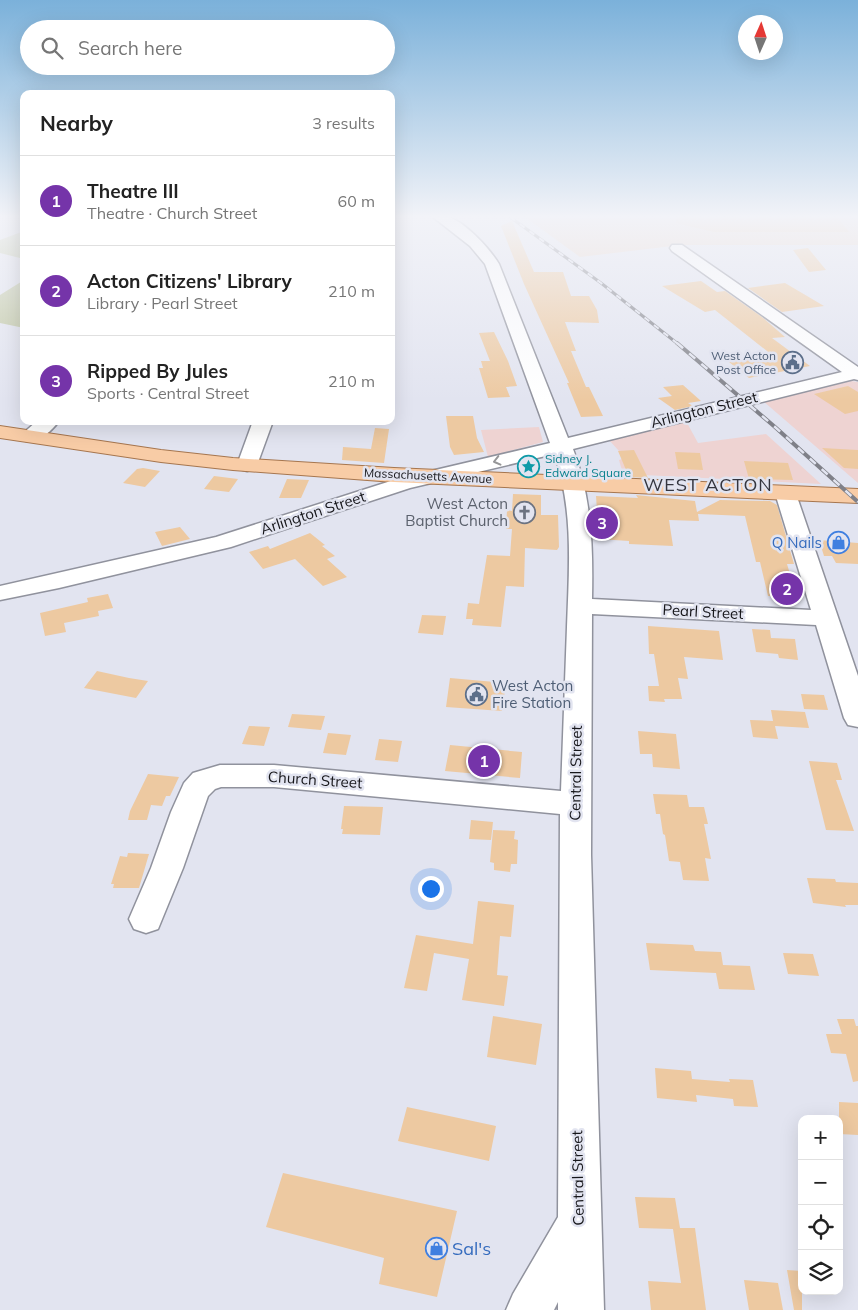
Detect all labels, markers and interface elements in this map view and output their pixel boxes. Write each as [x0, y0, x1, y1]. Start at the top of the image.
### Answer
north arrow [738, 15, 783, 60]
search box [20, 20, 395, 75]
icon: search [38, 34, 66, 62]
text: Search here [78, 36, 182, 60]
text: Nearby [40, 110, 113, 136]
text: 3 results [312, 113, 375, 133]
text: Theatre III [87, 179, 179, 203]
text: 1 [51, 191, 61, 211]
text: 60 m [338, 191, 375, 211]
text: Theatre · Church Street [87, 203, 257, 223]
text: Acton Citizens' Library [87, 269, 292, 293]
text: 2 [51, 281, 61, 301]
text: 210 m [328, 281, 375, 301]
text: Library · Pearl Street [87, 293, 238, 313]
place label: West Acton Post Office [711, 348, 776, 377]
public building icon: West Acton Post Office [780, 351, 804, 375]
text: Ripped By Jules [87, 359, 228, 383]
text: 3 [51, 371, 61, 391]
text: 210 m [328, 371, 375, 391]
text: Sports · Central Street [87, 383, 249, 403]
street label: Arlington Street [649, 387, 759, 432]
place label: Sidney J. Edward Square [545, 451, 631, 480]
place icon: Sidney J. Edward Square [517, 454, 541, 478]
one-way arrow [492, 455, 501, 466]
street label: Massachusetts Avenue [364, 465, 492, 486]
district label: WEST ACTON [643, 473, 773, 496]
street label: Arlington Street [258, 487, 368, 538]
place label: West Acton Baptist Church [405, 494, 508, 530]
church icon: West Acton Baptist Church [512, 501, 536, 525]
pin: 3 [586, 504, 618, 542]
shop icon: Q Nails [826, 531, 850, 555]
place label: Q Nails [772, 533, 822, 552]
pin: 2 [771, 570, 803, 608]
street label: Pearl Street [662, 600, 744, 623]
place label: West Acton Fire Station [492, 676, 573, 712]
public building icon: West Acton Fire Station [464, 683, 488, 707]
street label: Central Street [565, 725, 586, 821]
pin: 1 [468, 742, 500, 780]
street label: Church Street [267, 767, 363, 792]
your location [418, 876, 444, 902]
map controls [798, 1115, 843, 1295]
button: + [798, 1115, 843, 1160]
street label: Central Street [567, 1130, 588, 1226]
button: − [798, 1160, 843, 1205]
button: locate [798, 1205, 843, 1250]
shop icon: Sal's [424, 1237, 448, 1261]
place label: Sal's [452, 1237, 491, 1260]
button: layers [798, 1250, 843, 1295]

